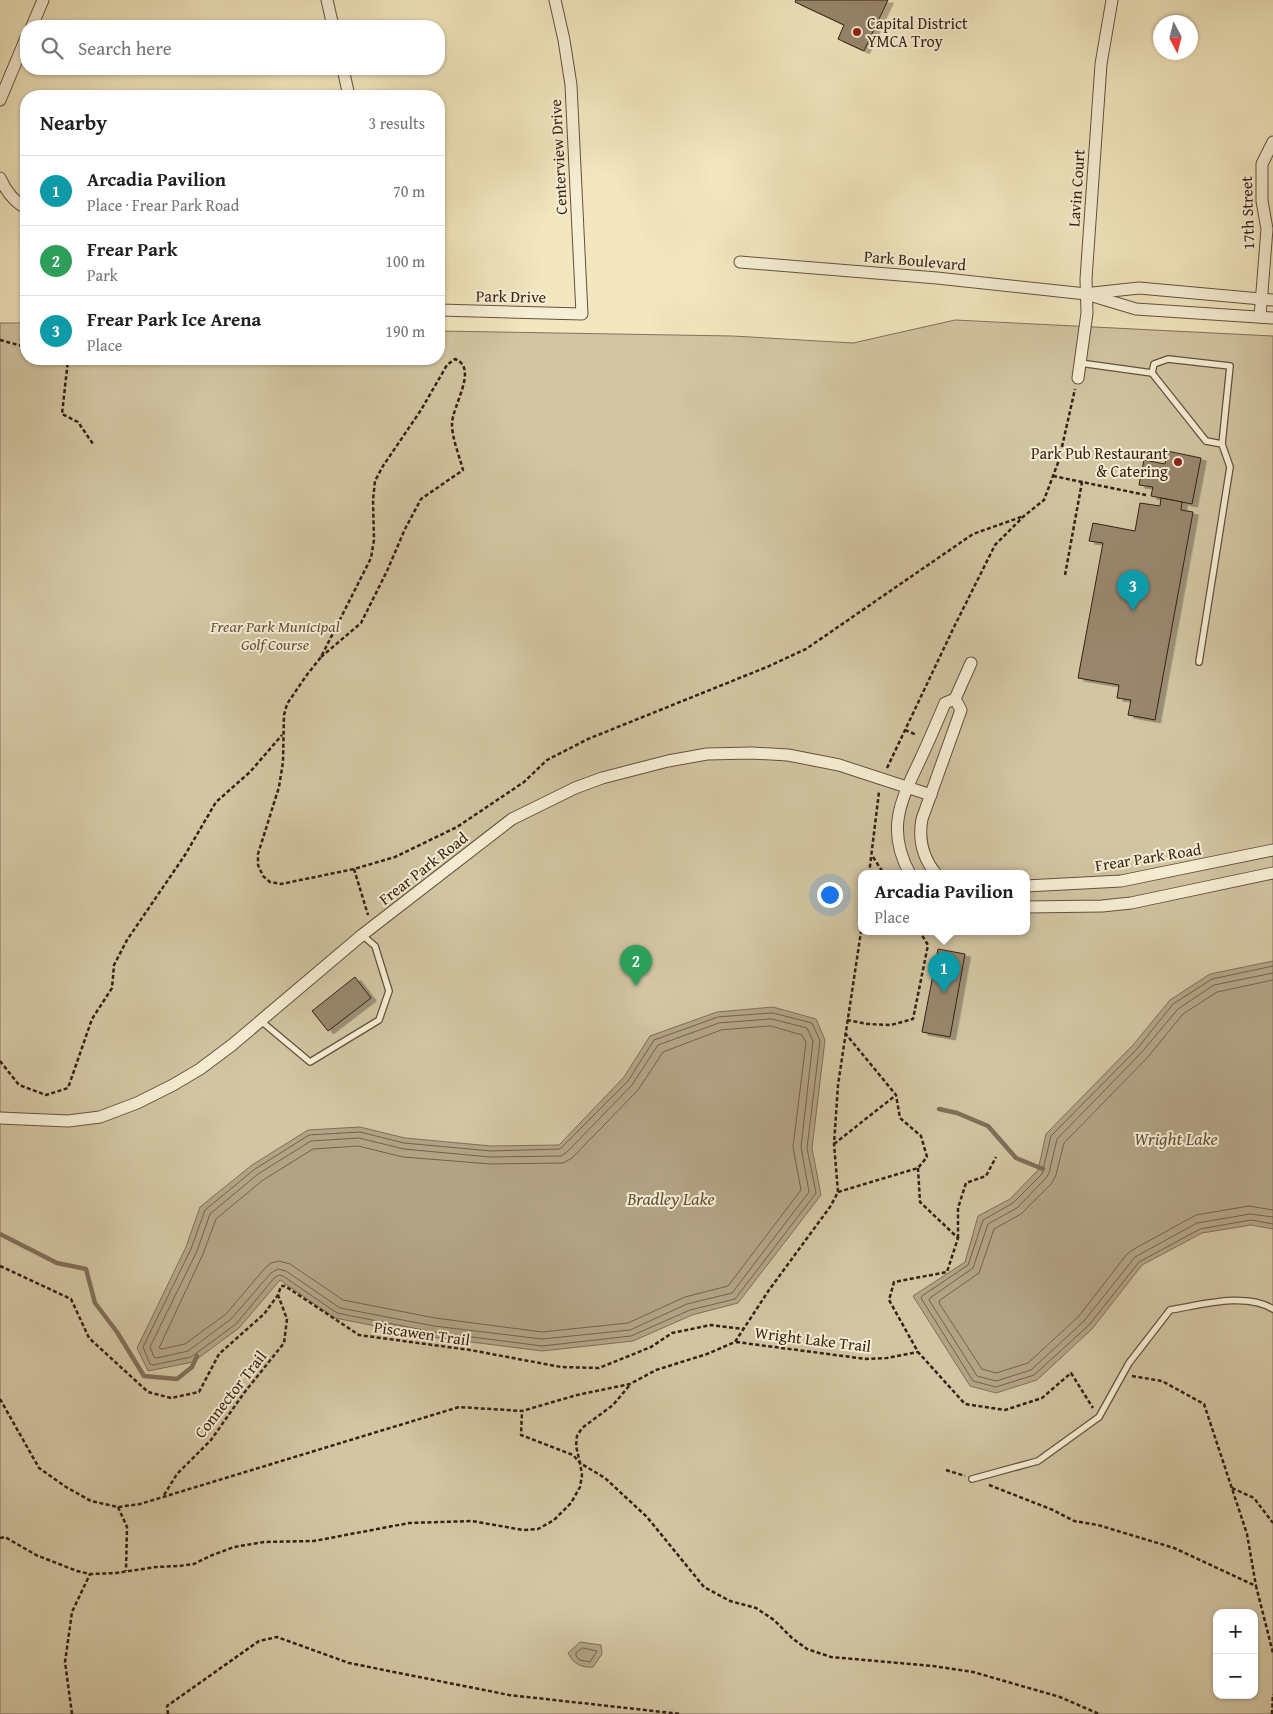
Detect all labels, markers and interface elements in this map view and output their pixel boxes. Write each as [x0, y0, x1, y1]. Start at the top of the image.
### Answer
place label: Capital District YMCA Troy [867, 11, 968, 53]
north arrow [1153, 15, 1198, 60]
search box [20, 20, 445, 75]
marker: Capital District YMCA Troy [851, 26, 863, 38]
icon: search [38, 34, 66, 62]
text: Search here [78, 34, 172, 62]
street label: Centerview Drive [543, 99, 573, 215]
text: Nearby [40, 107, 107, 138]
text: 3 results [368, 111, 425, 135]
street label: Lavin Court [1061, 148, 1091, 228]
text: Arcadia Pavilion [87, 165, 226, 193]
street label: 17th Street [1234, 175, 1260, 250]
text: 1 [52, 179, 60, 203]
text: 70 m [393, 179, 425, 203]
text: Place · Frear Park Road [87, 193, 239, 217]
text: Frear Park [87, 235, 178, 263]
street label: Park Boulevard [863, 244, 968, 276]
text: 2 [52, 249, 60, 273]
text: 100 m [385, 249, 425, 273]
text: Park [87, 263, 118, 287]
street label: Park Drive [476, 283, 546, 309]
text: Frear Park Ice Arena [87, 305, 261, 333]
text: 3 [52, 319, 60, 343]
text: 190 m [385, 319, 425, 343]
text: Place [87, 333, 122, 357]
place label: Park Pub Restaurant & Catering [1031, 441, 1168, 483]
marker: Park Pub Restaurant & Catering [1172, 456, 1184, 468]
pin: 3 [1117, 570, 1149, 611]
park label: Frear Park Municipal Golf Course [209, 614, 340, 656]
street label: Frear Park Road [373, 825, 473, 910]
street label: Frear Park Road [1093, 837, 1203, 877]
popup [858, 870, 1030, 935]
text: Arcadia Pavilion [874, 877, 1014, 905]
your location [817, 882, 843, 908]
text: Place [874, 905, 910, 929]
pin: 2 [620, 945, 652, 986]
pin: 1 [928, 952, 960, 993]
water label: Wright Lake [1134, 1125, 1218, 1152]
water label: Bradley Lake [626, 1185, 715, 1212]
street label: Piscawen Trail [372, 1314, 472, 1352]
street label: Wright Lake Trail [753, 1320, 873, 1358]
street label: Connector Trail [188, 1345, 272, 1443]
map controls [1213, 1609, 1258, 1699]
button: + [1213, 1609, 1258, 1654]
button: − [1213, 1654, 1258, 1699]

